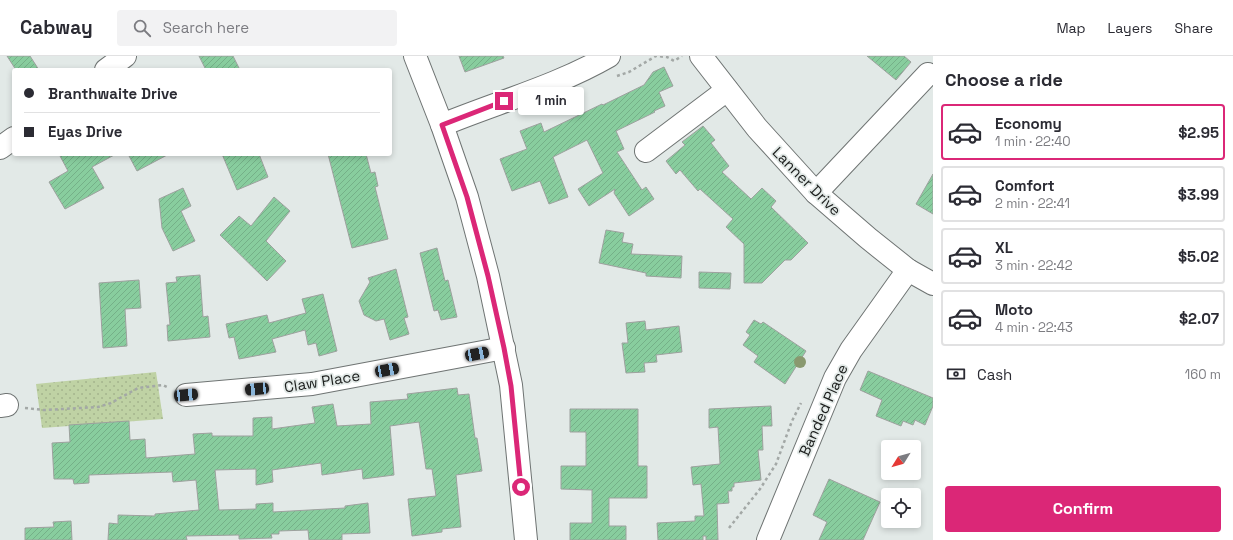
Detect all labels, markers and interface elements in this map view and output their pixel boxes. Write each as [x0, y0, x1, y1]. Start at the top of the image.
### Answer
search box [117, 10, 397, 46]
text: Cabway [20, 15, 93, 40]
icon: search [131, 17, 153, 39]
text: Search here [163, 18, 249, 37]
text: Map [1056, 19, 1086, 37]
text: Layers [1108, 19, 1152, 37]
text: Share [1174, 19, 1213, 37]
text: Choose a ride [945, 68, 1063, 91]
text: Branthwaite Drive [48, 84, 178, 103]
callout: 1 min [518, 87, 584, 115]
route end [495, 92, 513, 110]
text: 1 min [535, 92, 567, 109]
icon: car [947, 114, 983, 150]
text: Economy [995, 114, 1062, 133]
text: Eyas Drive [48, 122, 122, 141]
text: $2.95 [1178, 123, 1219, 142]
text: 1 min · 22:40 [995, 133, 1071, 150]
street label: Lanner Drive [769, 143, 845, 219]
icon: car [947, 176, 983, 212]
text: Comfort [995, 176, 1055, 195]
text: $3.99 [1178, 185, 1219, 204]
text: 2 min · 22:41 [995, 195, 1070, 212]
icon: car [947, 238, 983, 274]
text: XL [995, 238, 1013, 257]
text: $5.02 [1178, 247, 1219, 266]
text: 3 min · 22:42 [995, 257, 1073, 274]
icon: car [947, 300, 983, 336]
text: Moto [995, 300, 1033, 319]
text: $2.07 [1179, 309, 1219, 328]
text: 4 min · 22:43 [995, 319, 1073, 336]
car [464, 346, 490, 362]
street label: Banded Place [794, 361, 852, 459]
car [374, 362, 400, 378]
icon: cash [945, 363, 967, 385]
text: Cash [977, 365, 1012, 384]
street label: Claw Place [283, 366, 361, 396]
text: 160 m [1185, 366, 1221, 383]
car [245, 382, 269, 396]
car [174, 388, 198, 402]
north arrow [881, 440, 921, 480]
map controls [881, 440, 921, 528]
route start [512, 478, 530, 496]
button: Confirm [945, 486, 1221, 532]
button: locate [881, 488, 921, 528]

